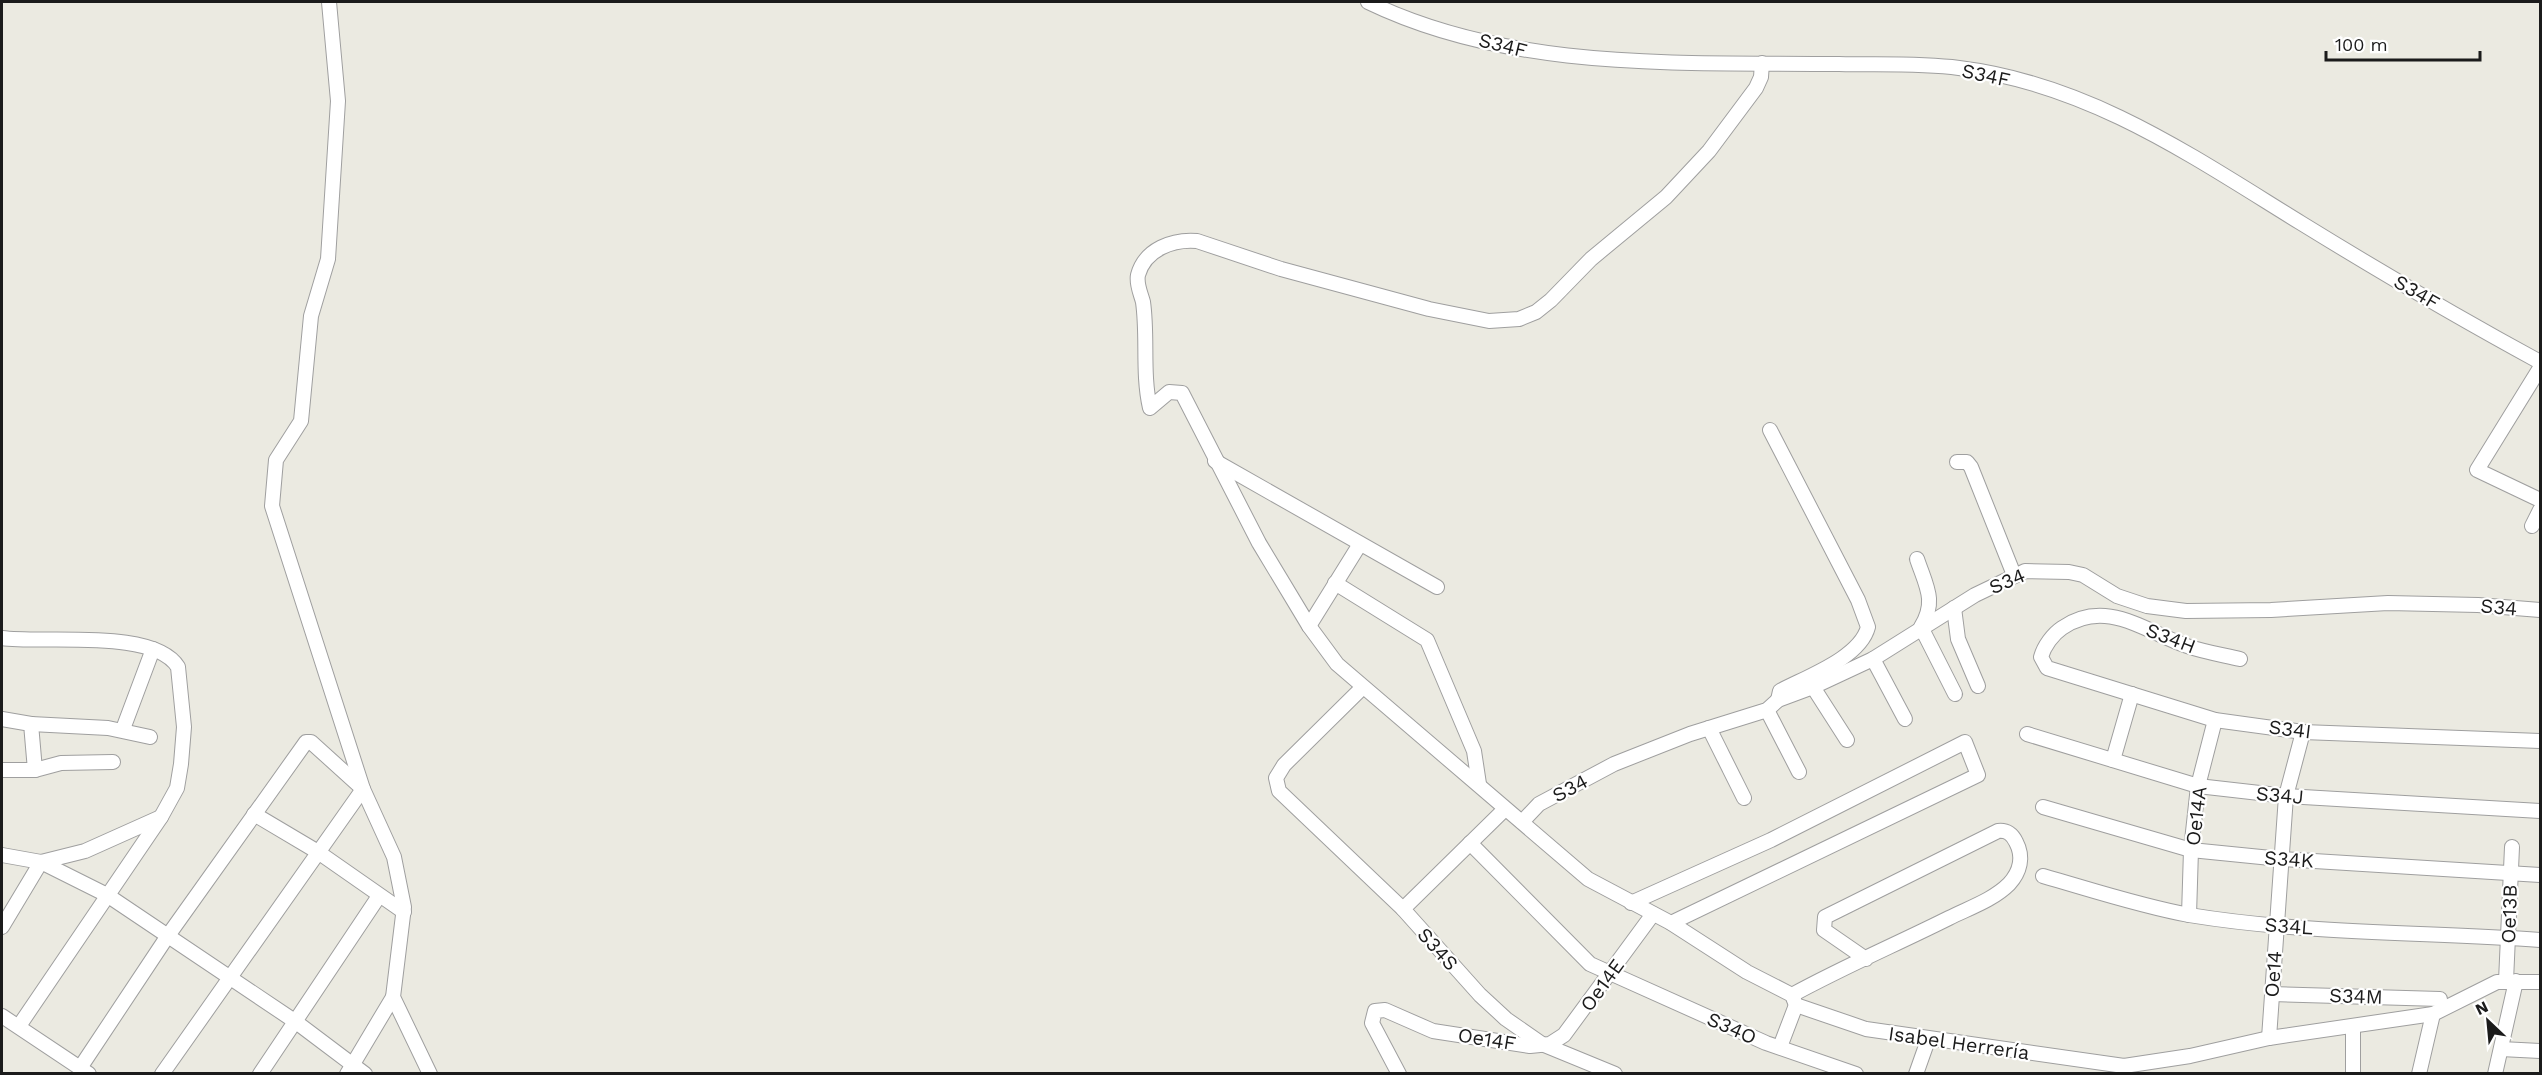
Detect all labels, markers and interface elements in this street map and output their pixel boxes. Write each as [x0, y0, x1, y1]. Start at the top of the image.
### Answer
scale bar [2326, 24, 2480, 62]
street label: S34F [1476, 27, 1530, 63]
text: 100 m [2335, 34, 2388, 55]
street label: S34F [1960, 58, 2012, 92]
street label: S34F [2390, 269, 2444, 315]
street label: S34 [1985, 563, 2029, 599]
street label: S34 [2480, 593, 2518, 621]
street label: S34H [2143, 618, 2199, 658]
street label: S34I [2267, 714, 2313, 744]
street label: S34 [1548, 769, 1592, 807]
street label: S34J [2255, 781, 2305, 809]
street label: Oe14A [2180, 785, 2212, 847]
street label: S34K [2263, 845, 2315, 873]
street label: Oe13B [2496, 884, 2522, 944]
street label: S34L [2264, 912, 2314, 940]
street label: S34S [1413, 923, 1463, 975]
street label: Oe14 [2259, 950, 2287, 998]
street label: Oe14E [1575, 954, 1629, 1016]
street label: S34M [2329, 983, 2383, 1009]
north arrow [2458, 991, 2518, 1051]
text: N [2472, 997, 2491, 1019]
street label: S34O [1704, 1007, 1760, 1049]
street label: Isabel Herrería [1887, 1021, 2031, 1065]
street label: Oe14F [1456, 1023, 1518, 1055]

